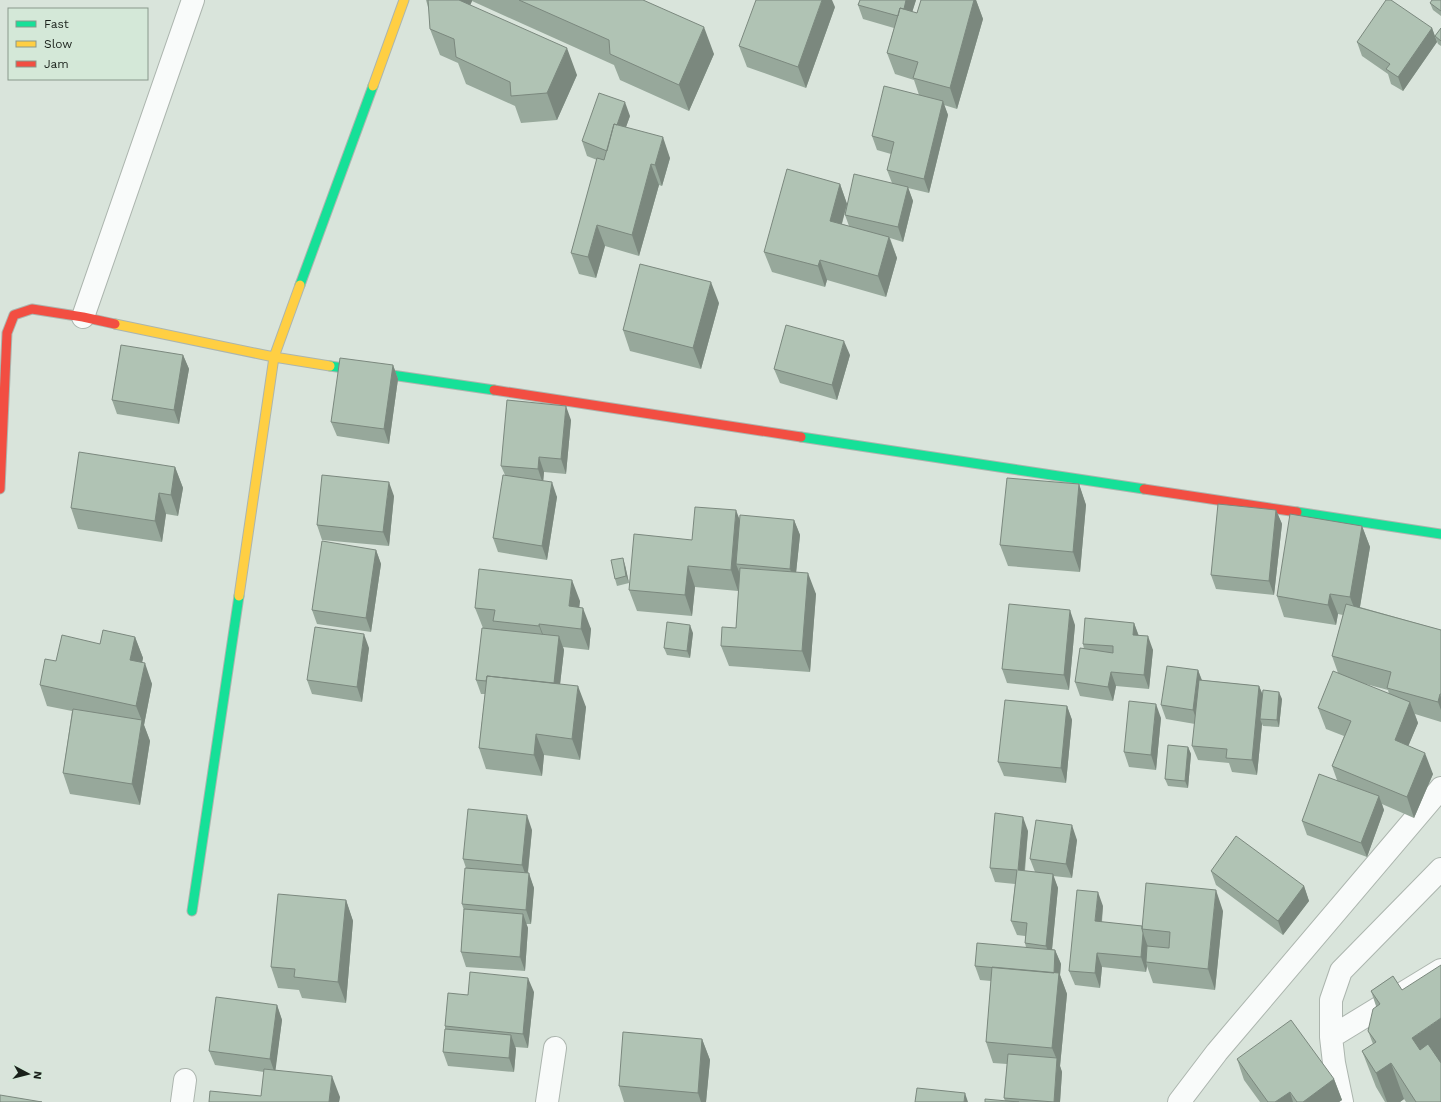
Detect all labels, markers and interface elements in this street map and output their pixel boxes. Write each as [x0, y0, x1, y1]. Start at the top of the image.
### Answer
legend [8, 8, 148, 80]
text: Fast [44, 17, 69, 31]
text: Slow [44, 37, 72, 51]
text: Jam [44, 57, 69, 71]
north arrow [8, 1054, 48, 1094]
text: N [30, 1070, 44, 1080]

